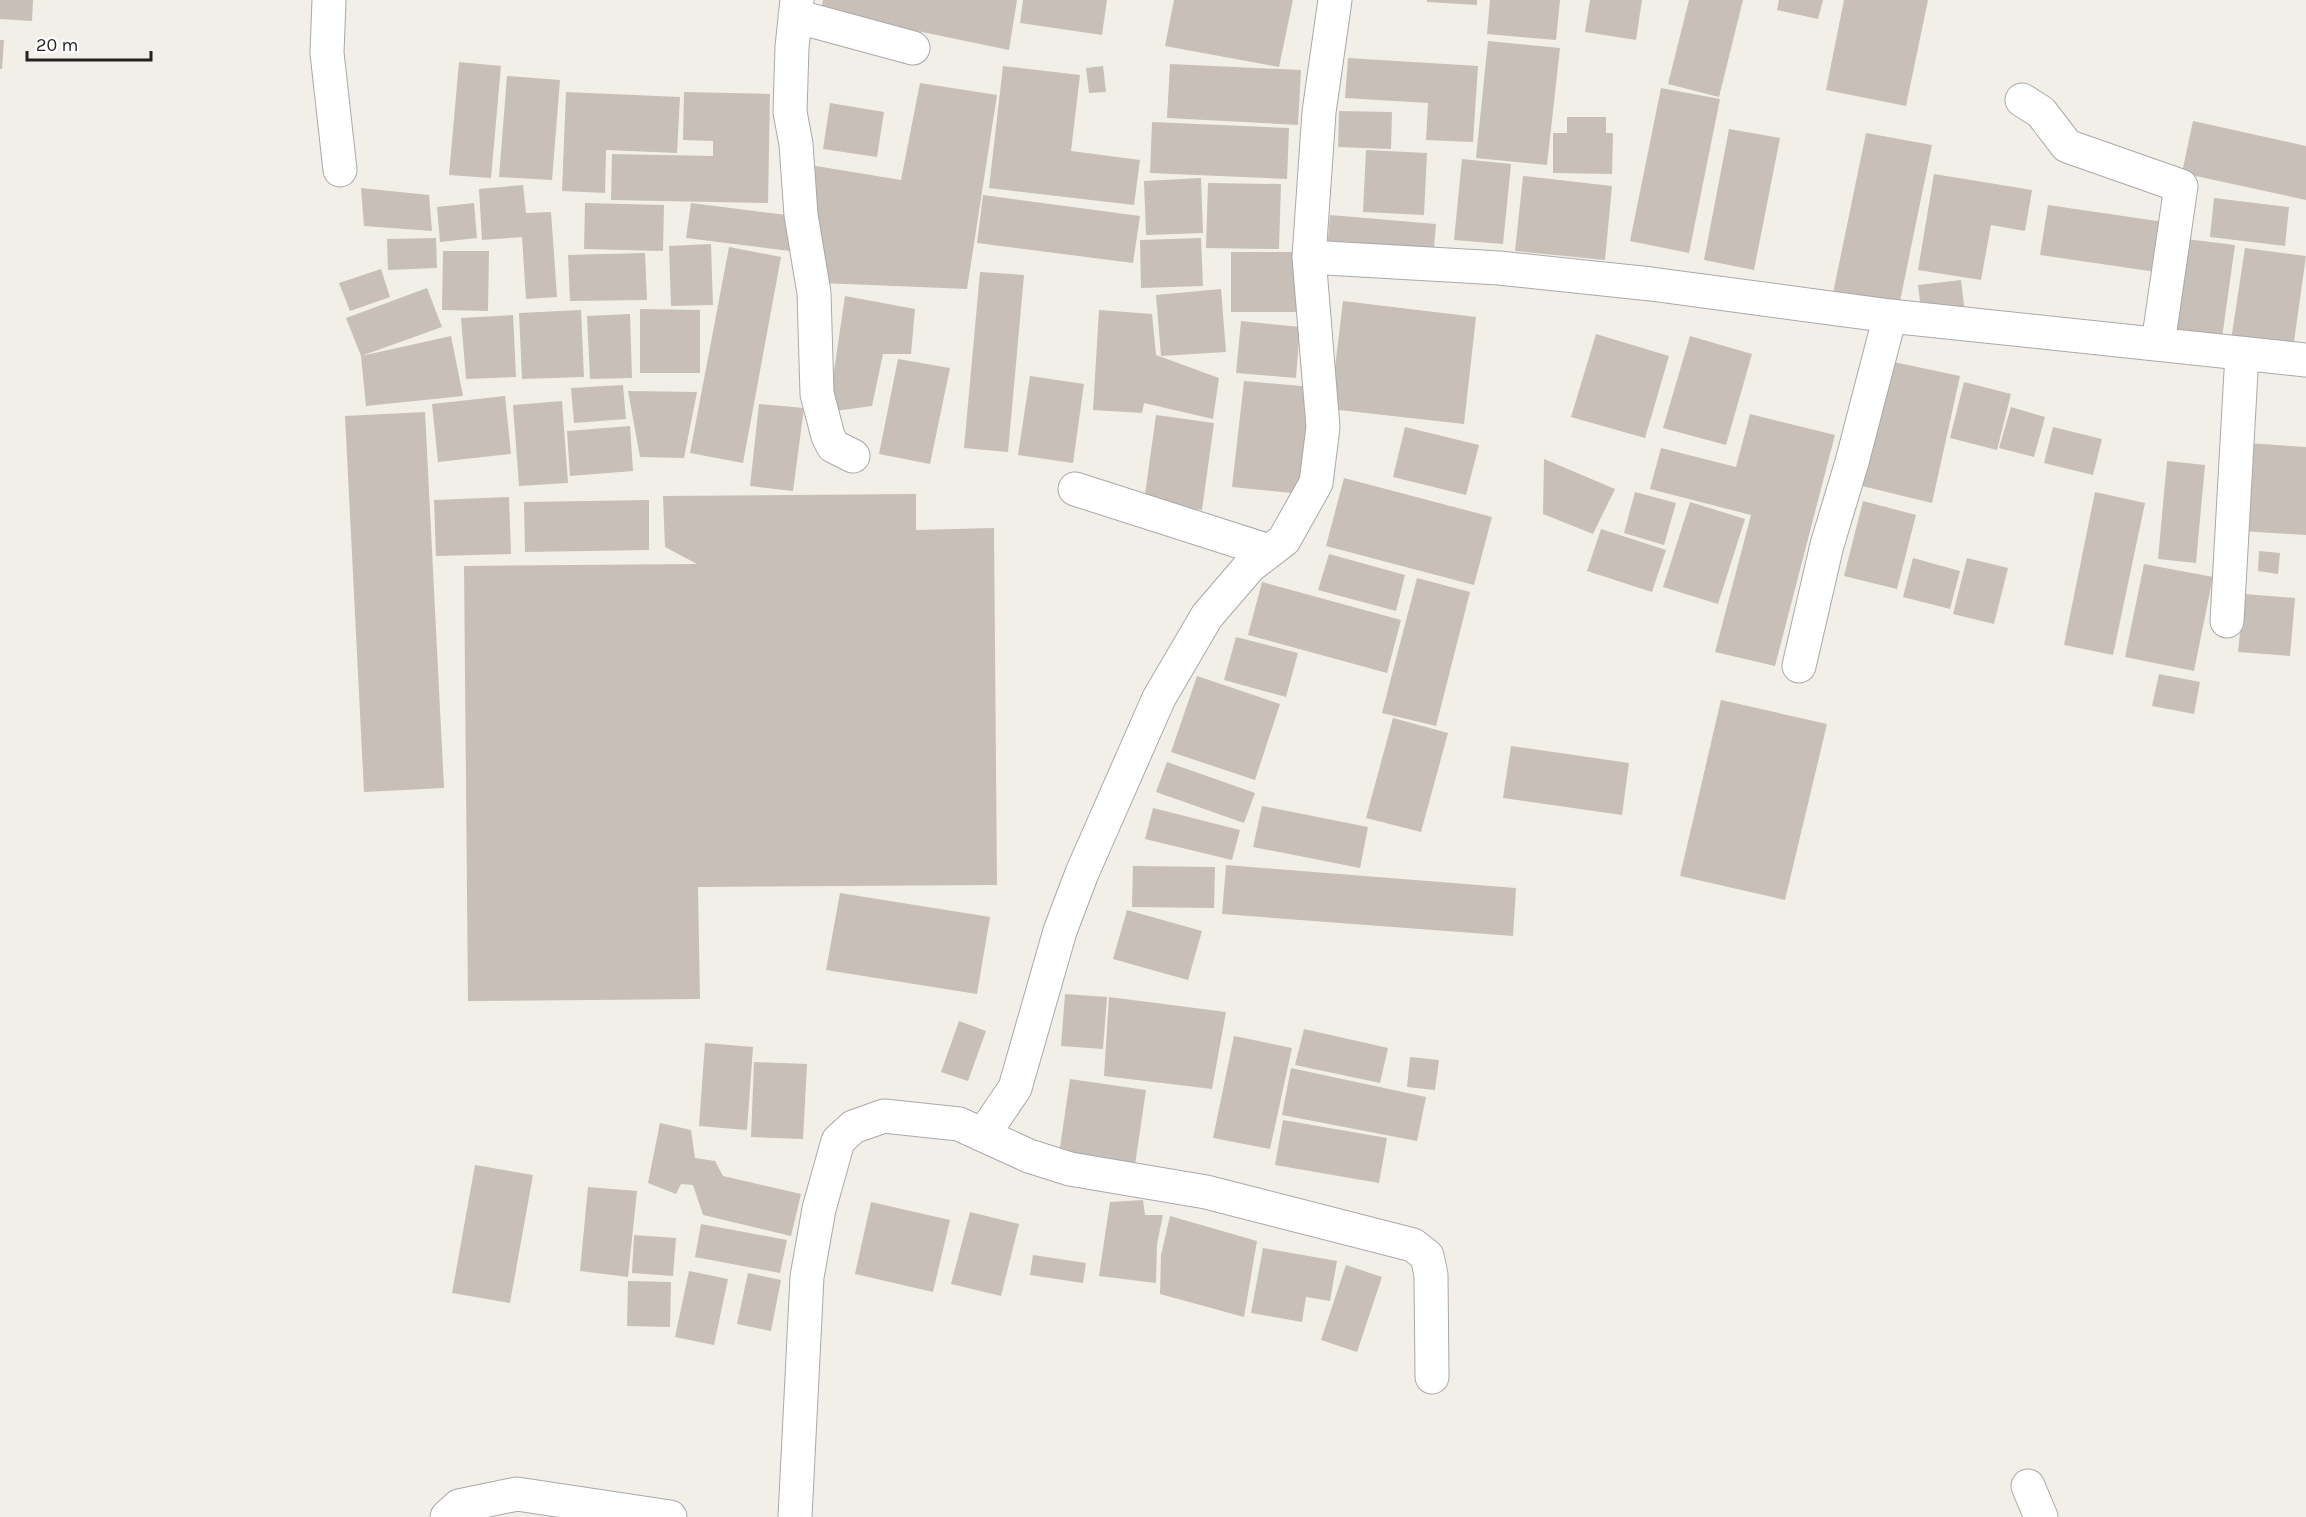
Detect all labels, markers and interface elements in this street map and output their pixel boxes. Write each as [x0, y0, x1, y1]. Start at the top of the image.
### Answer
scale bar [27, 24, 152, 62]
text: 20 m [36, 34, 78, 56]

